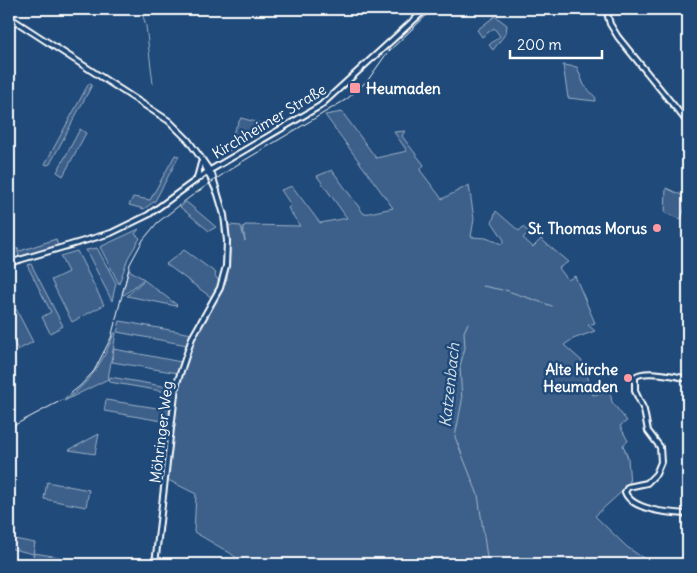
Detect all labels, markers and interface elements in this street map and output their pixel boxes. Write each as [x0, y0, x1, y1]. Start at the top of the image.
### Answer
scale bar [510, 28, 602, 60]
text: 200 m [517, 35, 562, 54]
street label: Kirchheimer Straße [208, 79, 330, 163]
place label: Heumaden [366, 79, 441, 98]
marker: Heumaden [348, 81, 362, 95]
place label: St. Thomas Morus [528, 219, 647, 238]
marker: St. Thomas Morus [651, 222, 663, 234]
water label: Katzenbach [435, 341, 463, 428]
place label: Alte Kirche Heumaden [543, 360, 618, 396]
marker: Alte Kirche Heumaden [622, 372, 634, 384]
street label: Möhringer Weg [145, 380, 177, 484]

